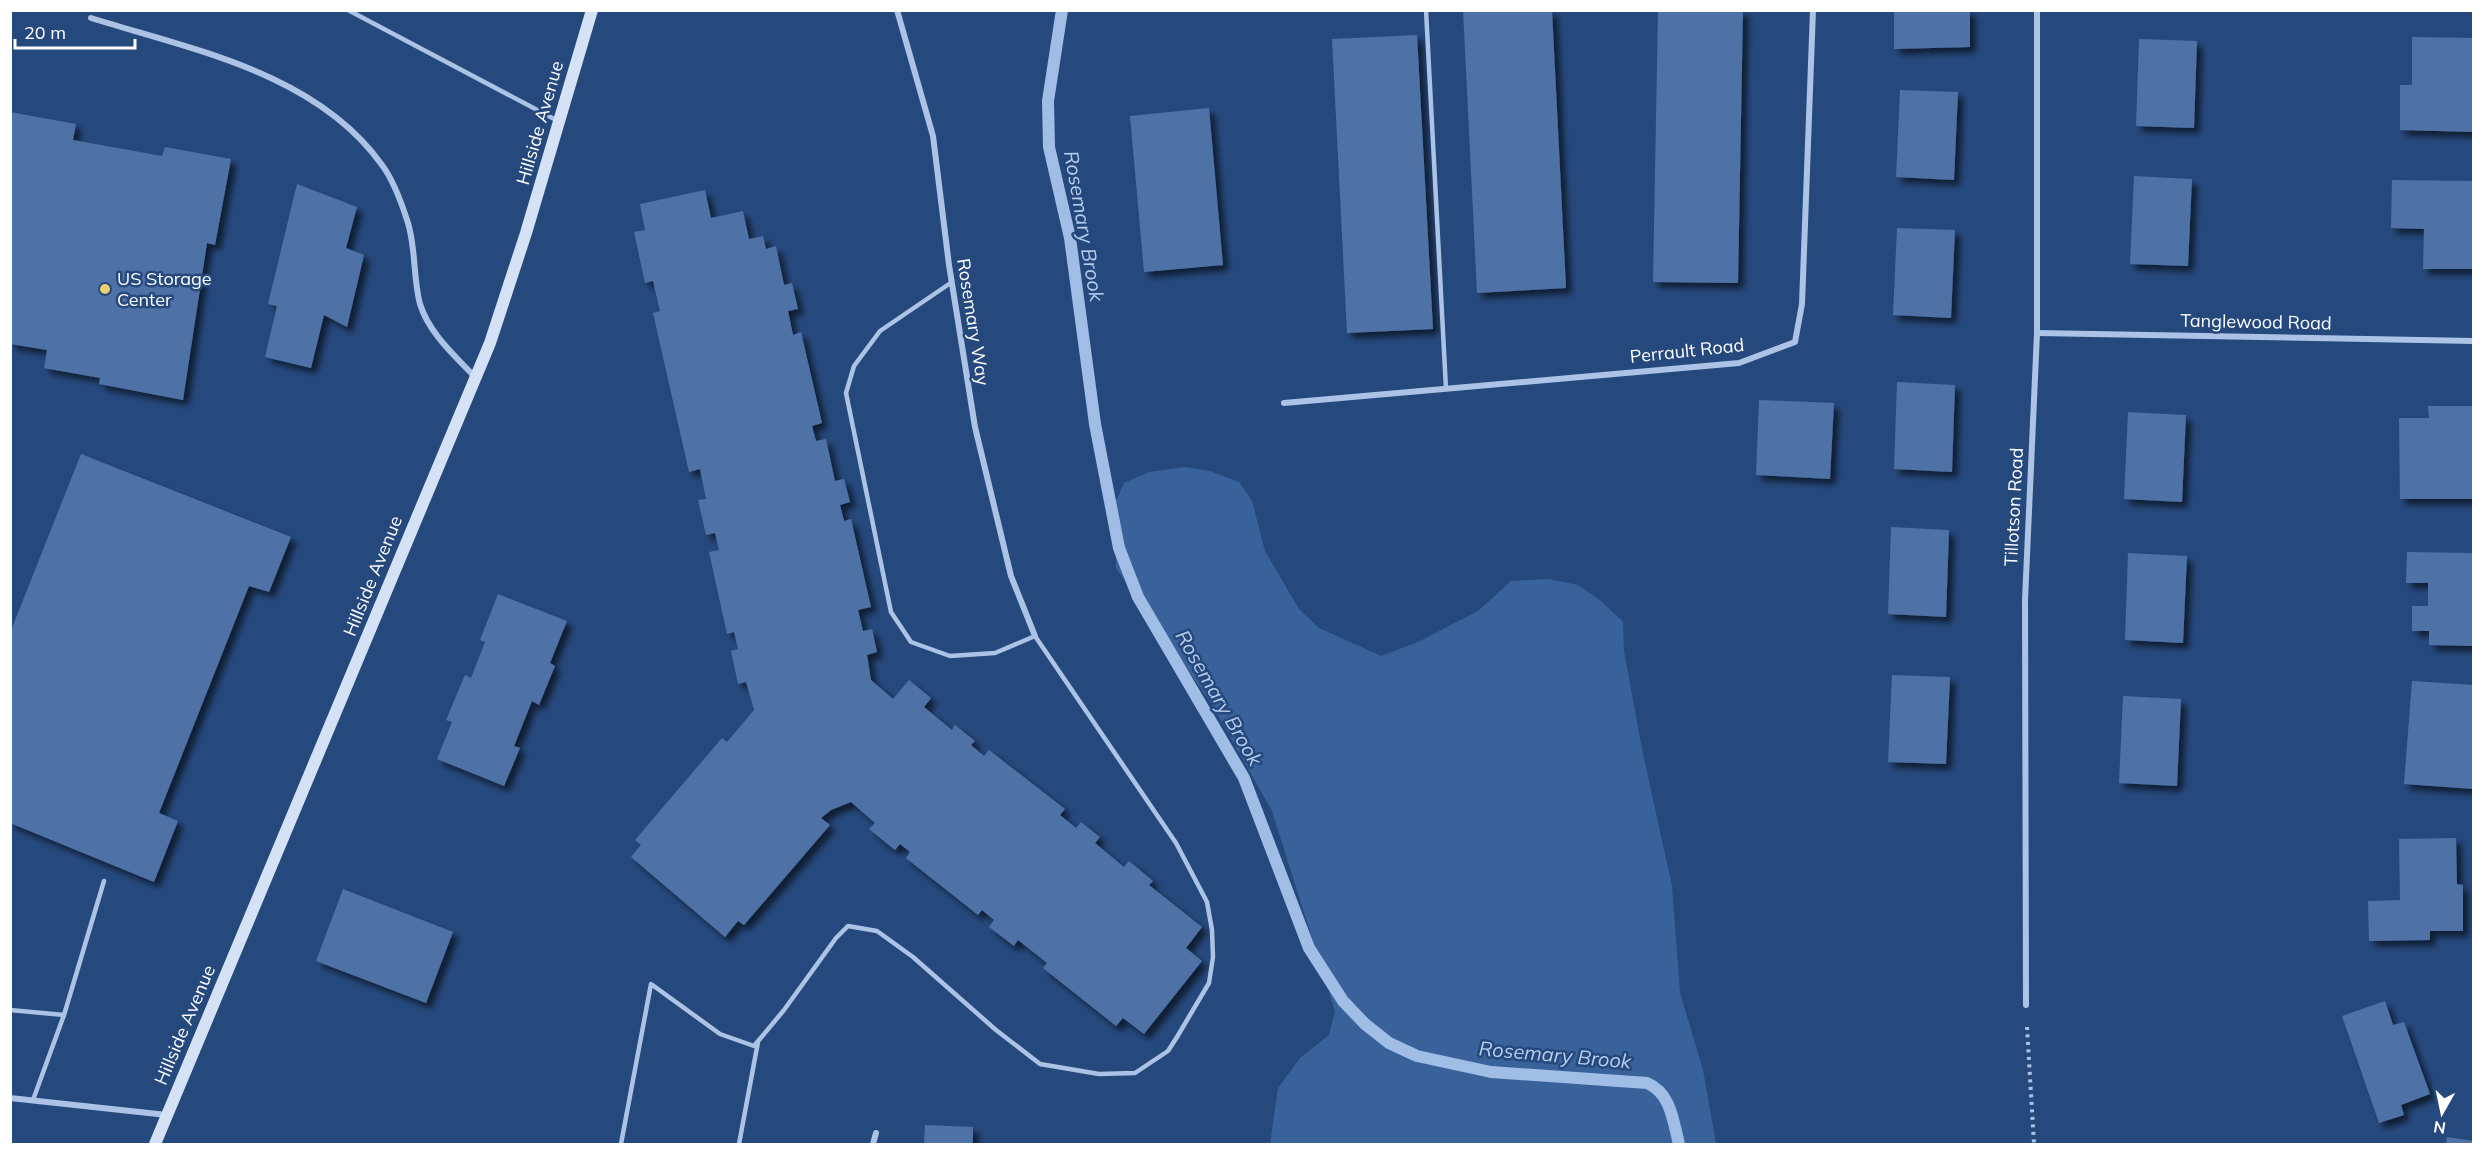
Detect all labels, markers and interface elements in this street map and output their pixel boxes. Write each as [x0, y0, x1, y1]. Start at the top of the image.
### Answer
scale bar [15, 12, 135, 50]
text: 20 m [24, 21, 66, 44]
street label: Hillside Avenue [511, 58, 568, 187]
water label: Rosemary Brook [1059, 148, 1110, 304]
street label: Rosemary Way [952, 257, 995, 388]
place label: US Storage Center [117, 267, 212, 311]
marker: US Storage Center [98, 282, 112, 296]
street label: Tanglewood Road [2180, 309, 2332, 334]
street label: Perrault Road [1629, 333, 1745, 368]
street label: Tillotson Road [1999, 447, 2028, 567]
street label: Hillside Avenue [338, 512, 407, 639]
water label: Rosemary Brook [1170, 625, 1269, 771]
street label: Hillside Avenue [149, 961, 220, 1088]
water label: Rosemary Brook [1478, 1035, 1633, 1074]
north arrow [2412, 1083, 2472, 1143]
text: N [2432, 1117, 2447, 1139]

